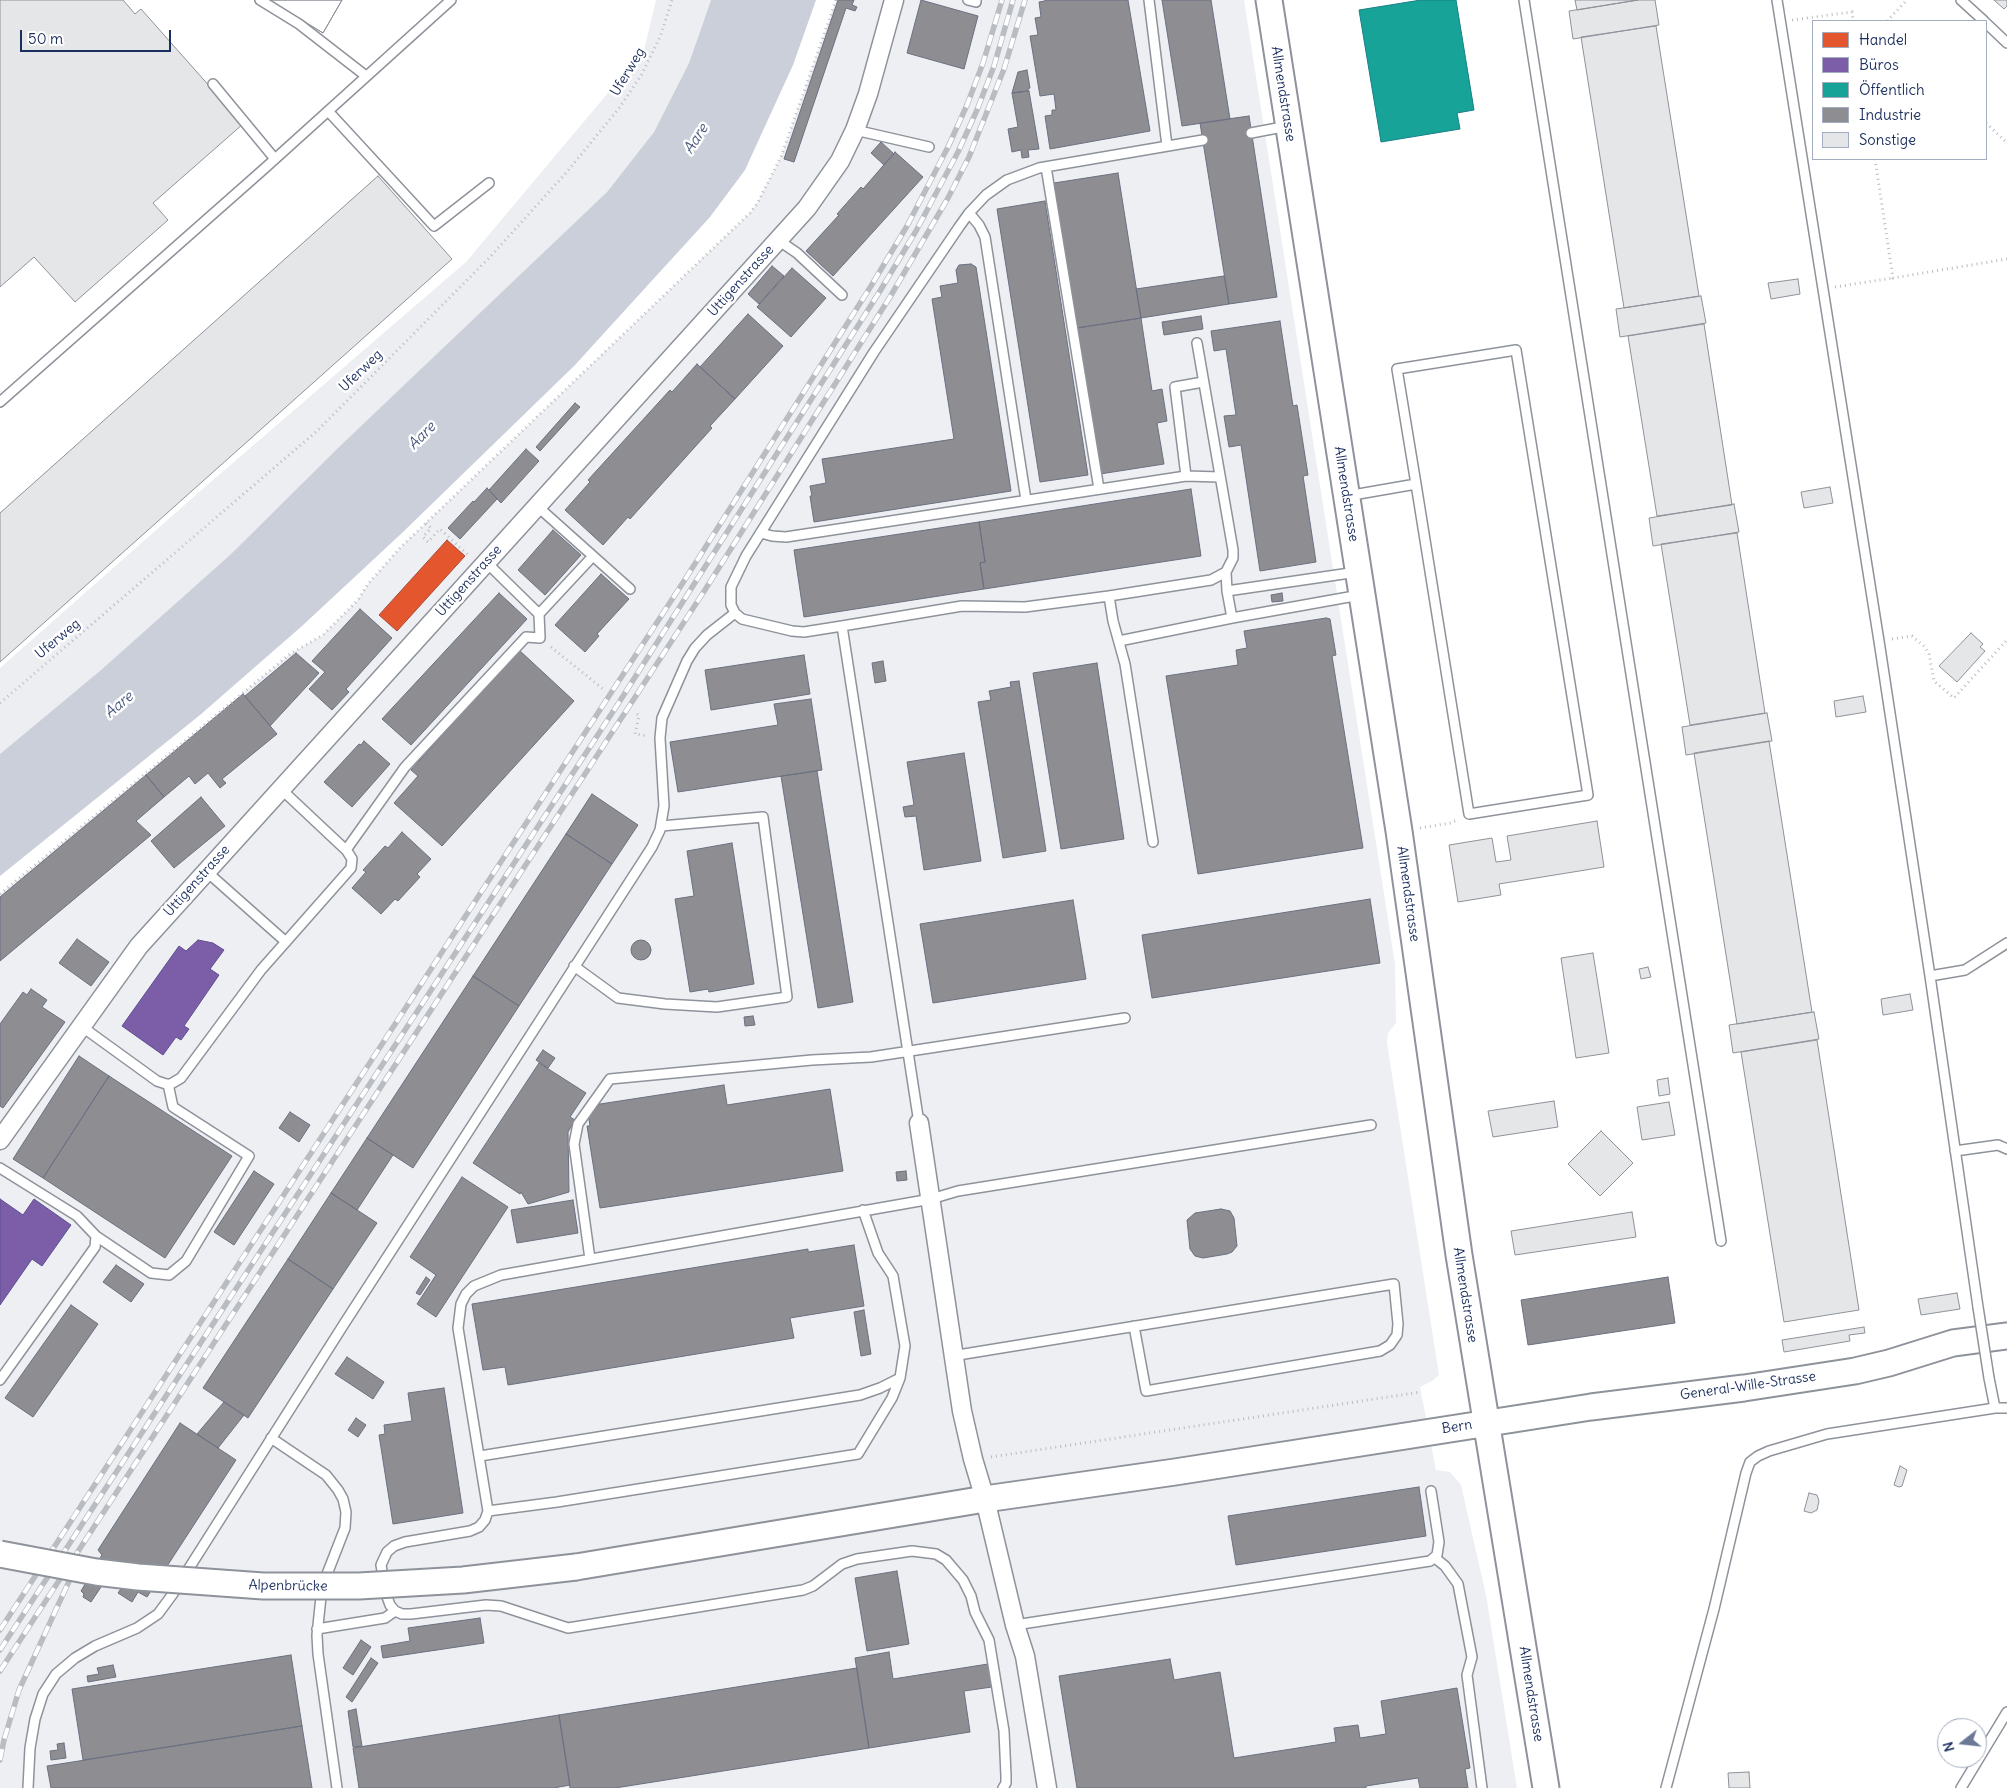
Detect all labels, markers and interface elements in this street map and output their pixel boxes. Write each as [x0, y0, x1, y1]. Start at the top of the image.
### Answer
scale bar [22, 20, 174, 52]
legend [1812, 20, 1987, 160]
text: 50 m [28, 29, 63, 48]
text: Handel [1859, 30, 1907, 49]
street label: Uferweg [607, 45, 649, 99]
street label: Allmendstrasse [1267, 45, 1299, 143]
text: Büros [1859, 55, 1899, 74]
text: Öffentlich [1859, 80, 1925, 99]
text: Industrie [1859, 105, 1921, 124]
water label: Aare [680, 121, 712, 157]
text: Sonstige [1859, 130, 1916, 149]
street label: Uttigenstrasse [704, 242, 778, 320]
street label: Uferweg [336, 346, 386, 396]
water label: Aare [404, 418, 440, 454]
street label: Allmendstrasse [1330, 445, 1362, 543]
street label: Uttigenstrasse [432, 542, 506, 620]
street label: Uferweg [32, 615, 84, 663]
water label: Aare [101, 688, 137, 722]
street label: Uttigenstrasse [160, 842, 234, 920]
street label: Allmendstrasse [1393, 845, 1423, 943]
street label: Allmendstrasse [1449, 1246, 1481, 1344]
street label: General-Wille-Strasse [1679, 1368, 1817, 1404]
street label: Bern [1441, 1416, 1473, 1438]
street label: Alpenbrücke [248, 1577, 328, 1595]
street label: Allmendstrasse [1515, 1645, 1547, 1743]
north arrow [1937, 1718, 1987, 1768]
text: N [1939, 1740, 1959, 1754]

